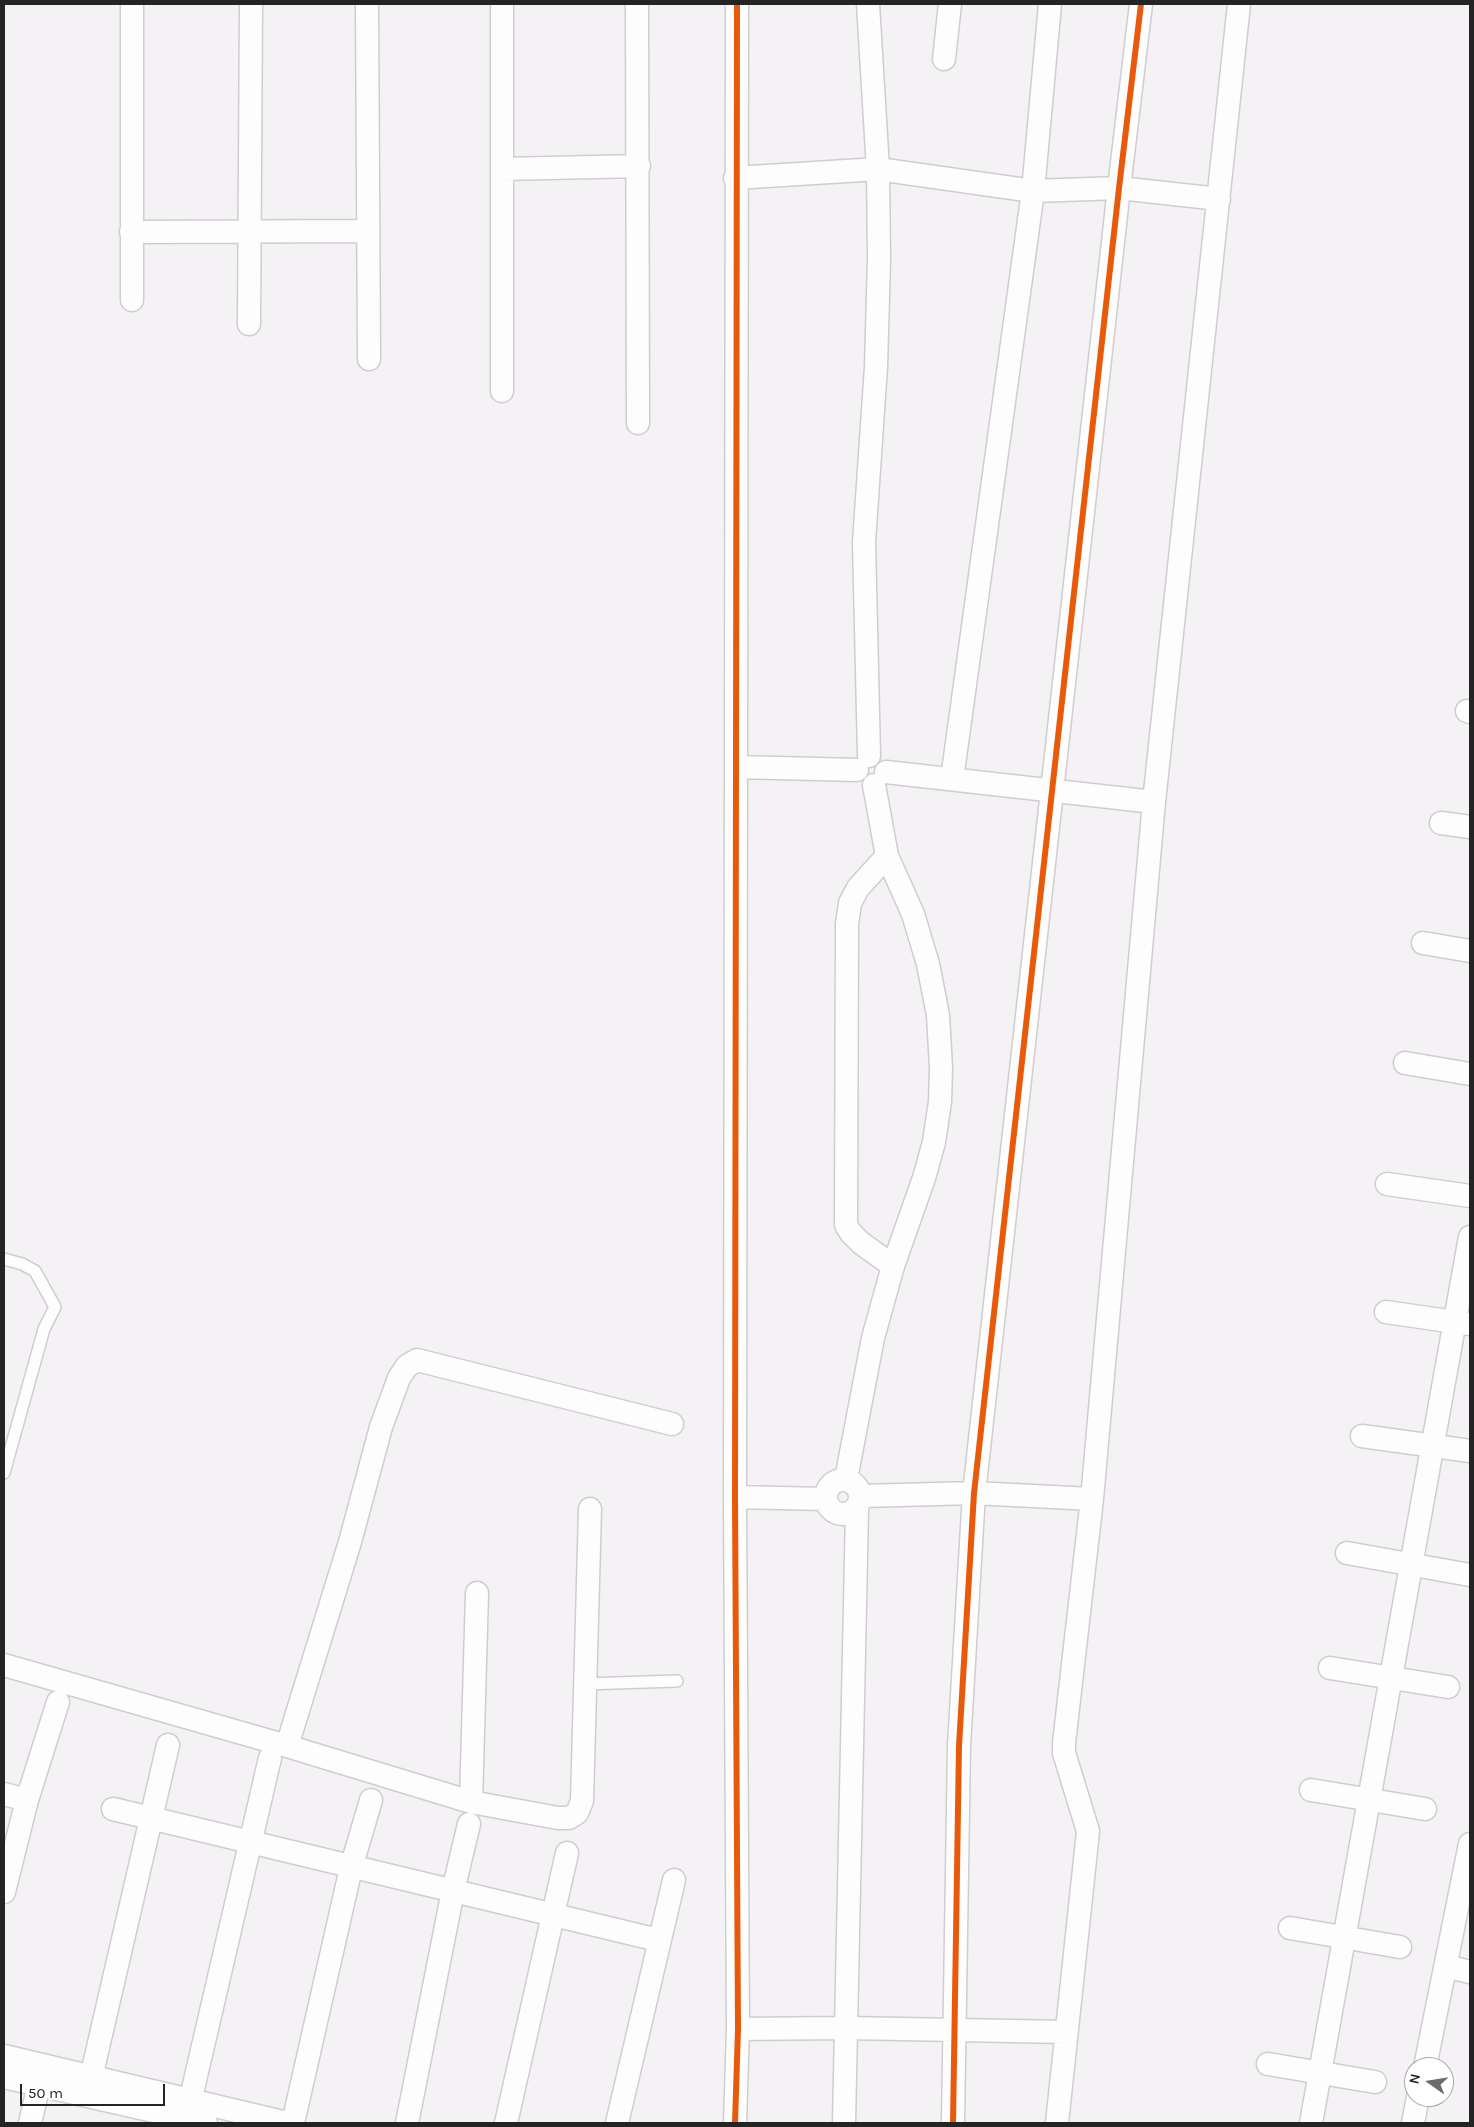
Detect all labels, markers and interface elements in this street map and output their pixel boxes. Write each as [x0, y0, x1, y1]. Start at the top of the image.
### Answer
north arrow [1404, 2057, 1454, 2107]
text: N [1405, 2072, 1424, 2086]
scale bar [22, 2074, 168, 2106]
text: 50 m [28, 2084, 63, 2102]

